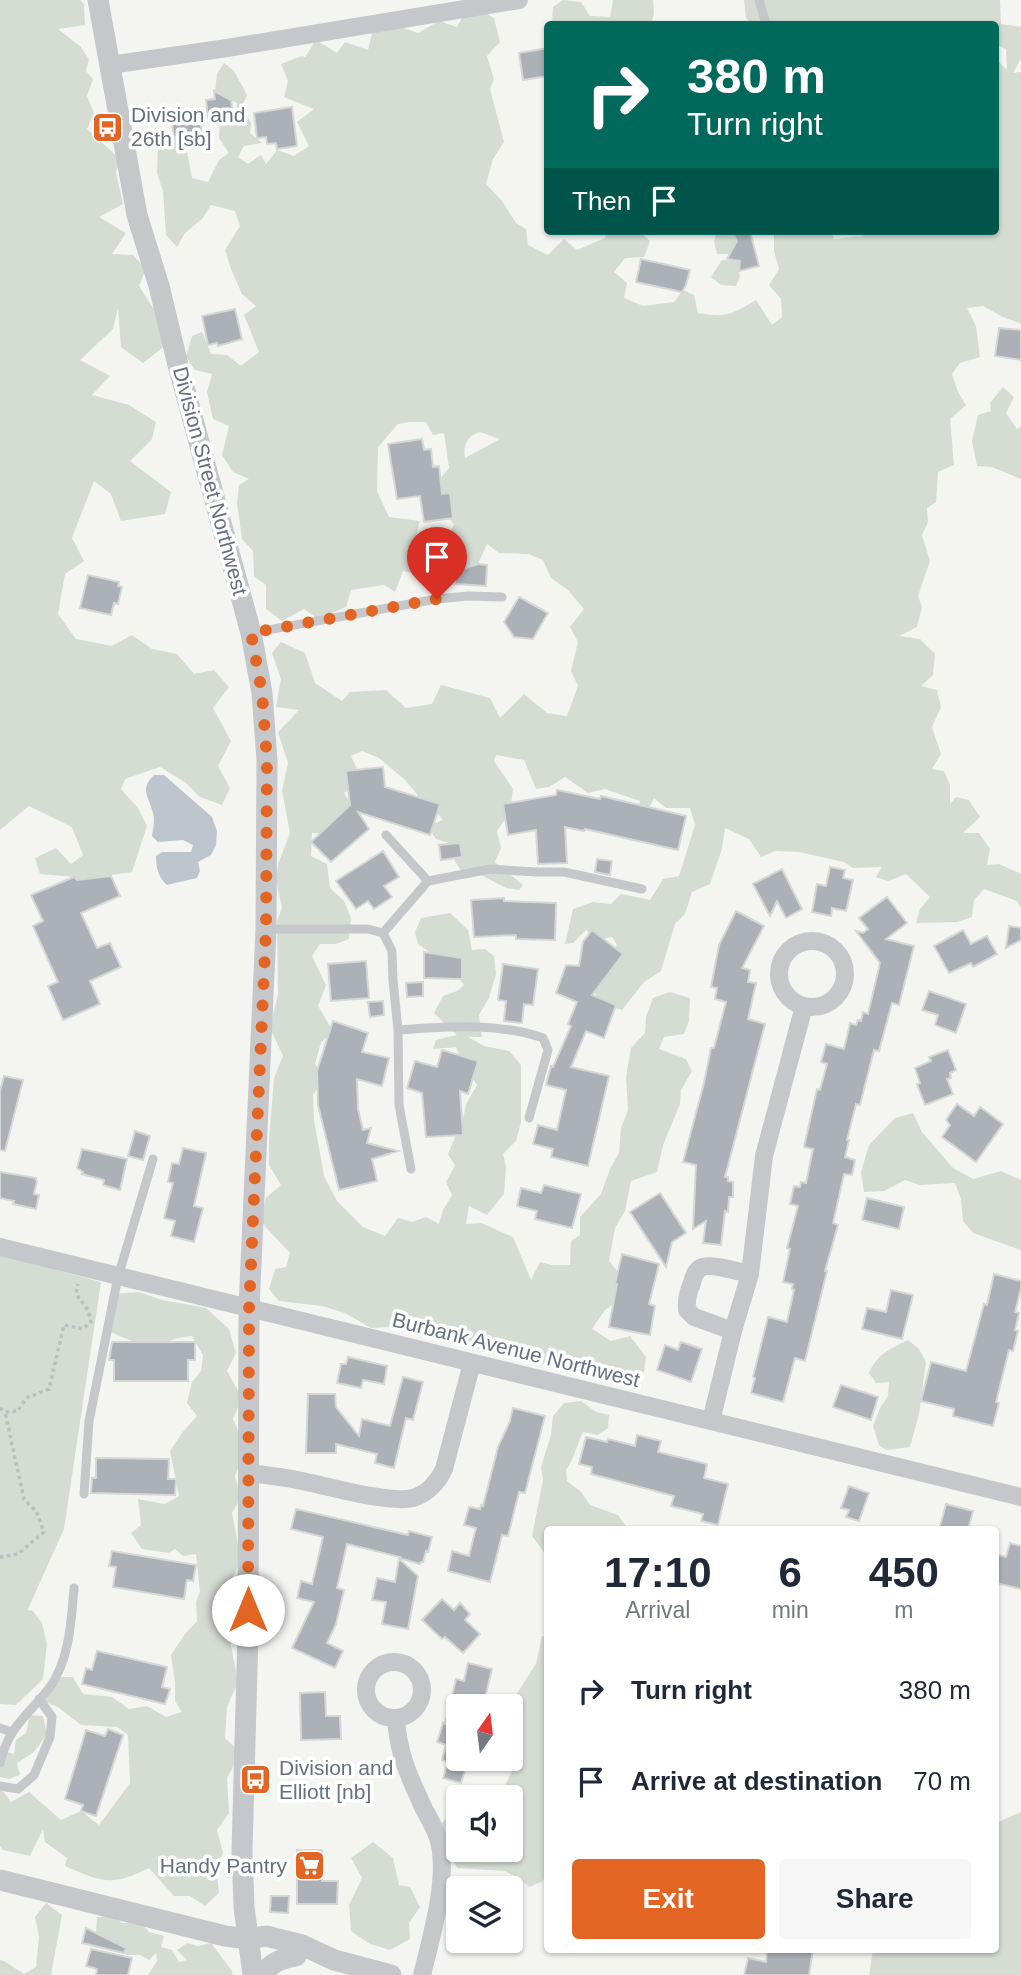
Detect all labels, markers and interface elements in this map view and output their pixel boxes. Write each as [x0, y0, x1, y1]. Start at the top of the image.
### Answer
icon: right [572, 49, 663, 140]
text: 380 m [687, 49, 826, 103]
place label: Division and 26th [sb] [131, 103, 245, 150]
text: Turn right [687, 106, 823, 142]
bus stop icon: Division and 26th [sb] [91, 110, 125, 144]
icon: arrive [645, 182, 683, 220]
text: Then [572, 186, 631, 216]
street label: Division Street Northwest [169, 364, 252, 598]
pin [407, 527, 467, 599]
icon: arrive [418, 538, 456, 576]
street label: Burbank Avenue Northwest [390, 1308, 642, 1391]
text: 17:10 [604, 1549, 712, 1596]
text: 6 [778, 1549, 802, 1596]
text: 450 [869, 1549, 939, 1596]
position arrow [211, 1573, 285, 1647]
text: Arrival [625, 1597, 690, 1623]
text: min [772, 1597, 809, 1623]
text: m [894, 1597, 913, 1623]
icon: right [572, 1672, 610, 1710]
text: Turn right [631, 1675, 752, 1705]
text: 380 m [899, 1675, 971, 1705]
north arrow [446, 1694, 523, 1771]
map controls [446, 1694, 523, 1953]
place label: Division and Elliott [nb] [279, 1756, 393, 1803]
bus stop icon: Division and Elliott [nb] [239, 1763, 273, 1797]
icon: arrive [572, 1763, 610, 1801]
text: Arrive at destination [631, 1766, 882, 1796]
text: 70 m [913, 1766, 971, 1796]
button: sound [446, 1785, 523, 1862]
supermarket icon: Handy Pantry [293, 1849, 327, 1883]
place label: Handy Pantry [160, 1854, 287, 1877]
button: Exit [572, 1859, 765, 1939]
button: Share [779, 1859, 971, 1939]
button: layers [446, 1876, 523, 1953]

